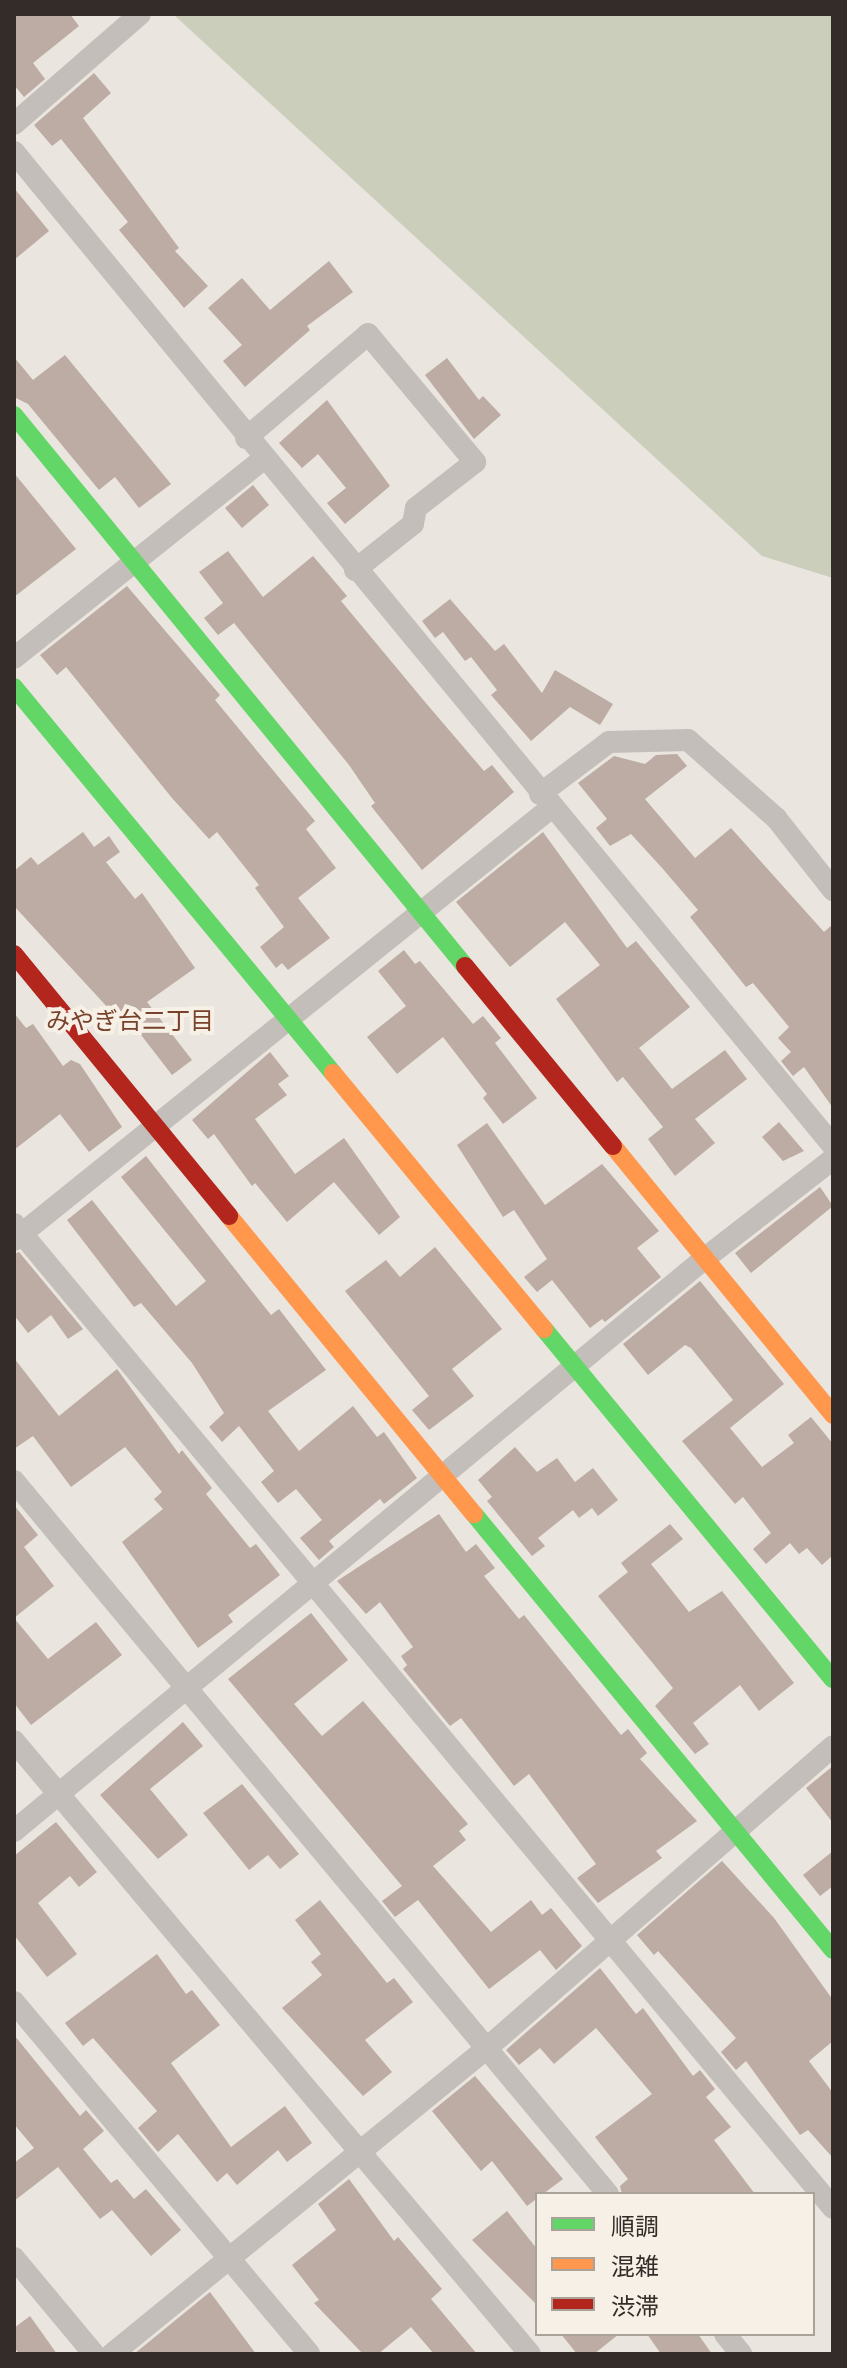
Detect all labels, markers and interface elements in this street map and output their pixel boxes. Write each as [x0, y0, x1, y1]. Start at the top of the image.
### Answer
district label: みやぎ台二丁目 [46, 1008, 214, 1036]
legend [535, 2192, 815, 2336]
text: 順調 [611, 2213, 659, 2241]
text: 混雑 [611, 2253, 659, 2281]
text: 渋滞 [611, 2293, 659, 2321]

